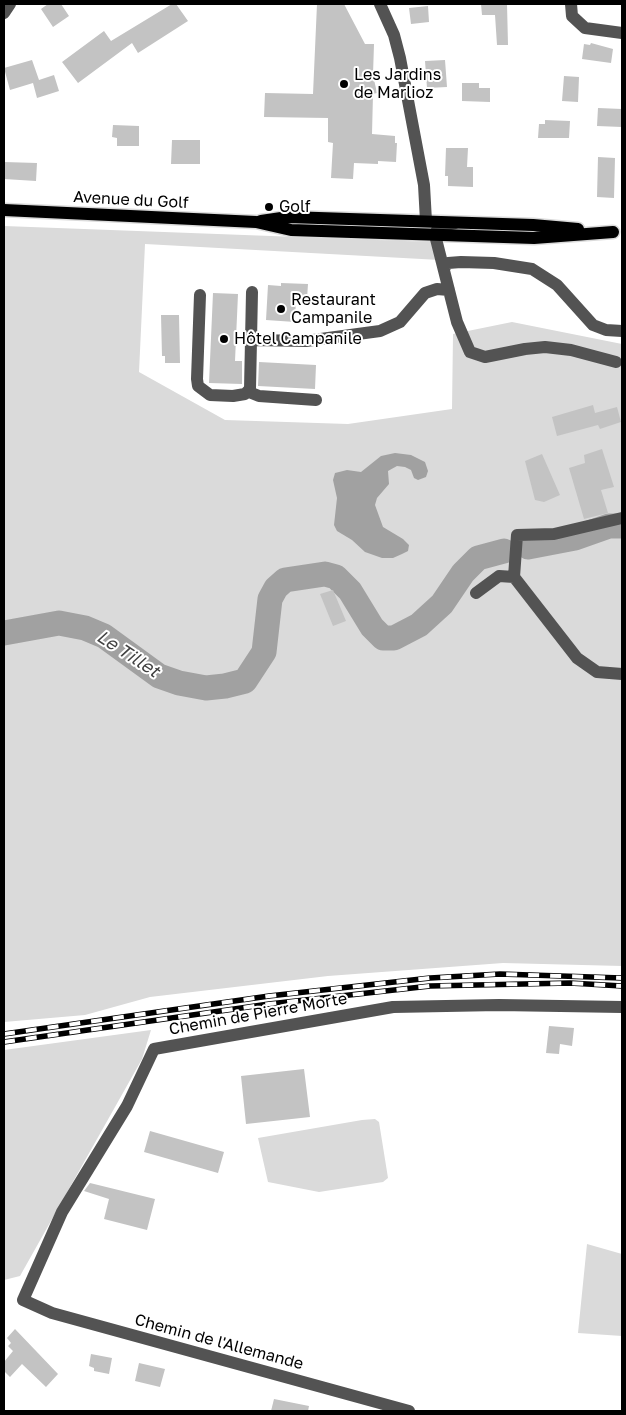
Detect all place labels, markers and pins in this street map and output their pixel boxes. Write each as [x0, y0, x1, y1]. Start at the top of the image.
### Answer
place label: Les Jardins de Marlioz [354, 65, 441, 103]
marker: Les Jardins de Marlioz [338, 78, 350, 90]
place label: Golf [279, 197, 311, 217]
marker: Golf [263, 201, 275, 213]
place label: Restaurant Campanile [291, 290, 376, 328]
marker: Restaurant Campanile [275, 303, 287, 315]
place label: Hôtel Campanile [234, 329, 362, 349]
marker: Hôtel Campanile [218, 333, 230, 345]

